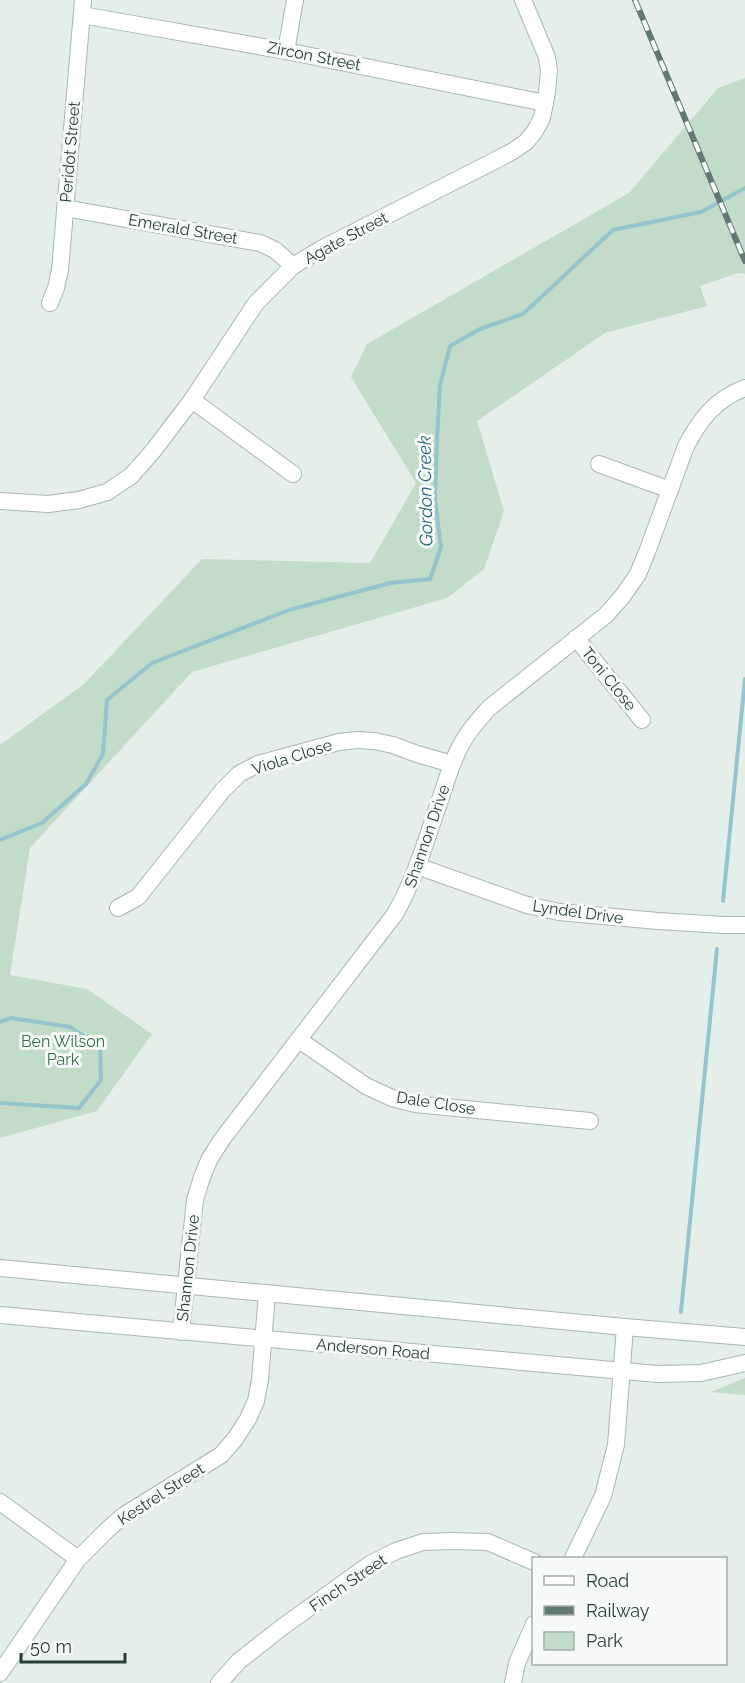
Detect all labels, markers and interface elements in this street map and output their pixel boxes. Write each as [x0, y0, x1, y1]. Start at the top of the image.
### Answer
street label: Zircon Street [266, 38, 363, 75]
street label: Peridot Street [56, 100, 84, 203]
street label: Agate Street [301, 208, 392, 268]
street label: Emerald Street [127, 210, 240, 248]
water label: Gordon Creek [414, 435, 436, 547]
street label: Toni Close [578, 643, 640, 715]
street label: Viola Close [250, 735, 334, 779]
street label: Shannon Drive [401, 782, 453, 890]
street label: Lyndel Drive [531, 896, 625, 928]
park label: Ben Wilson Park [21, 1032, 105, 1069]
street label: Dale Close [395, 1087, 477, 1119]
street label: Shannon Drive [173, 1214, 203, 1322]
street label: Anderson Road [315, 1335, 431, 1363]
street label: Kestrel Street [114, 1459, 208, 1529]
street label: Finch Street [306, 1550, 391, 1616]
legend [532, 1557, 727, 1665]
text: Road [586, 1570, 629, 1591]
text: Railway [586, 1600, 650, 1621]
scale bar [21, 1626, 124, 1664]
text: Park [586, 1630, 623, 1651]
text: 50 m [30, 1636, 72, 1657]

